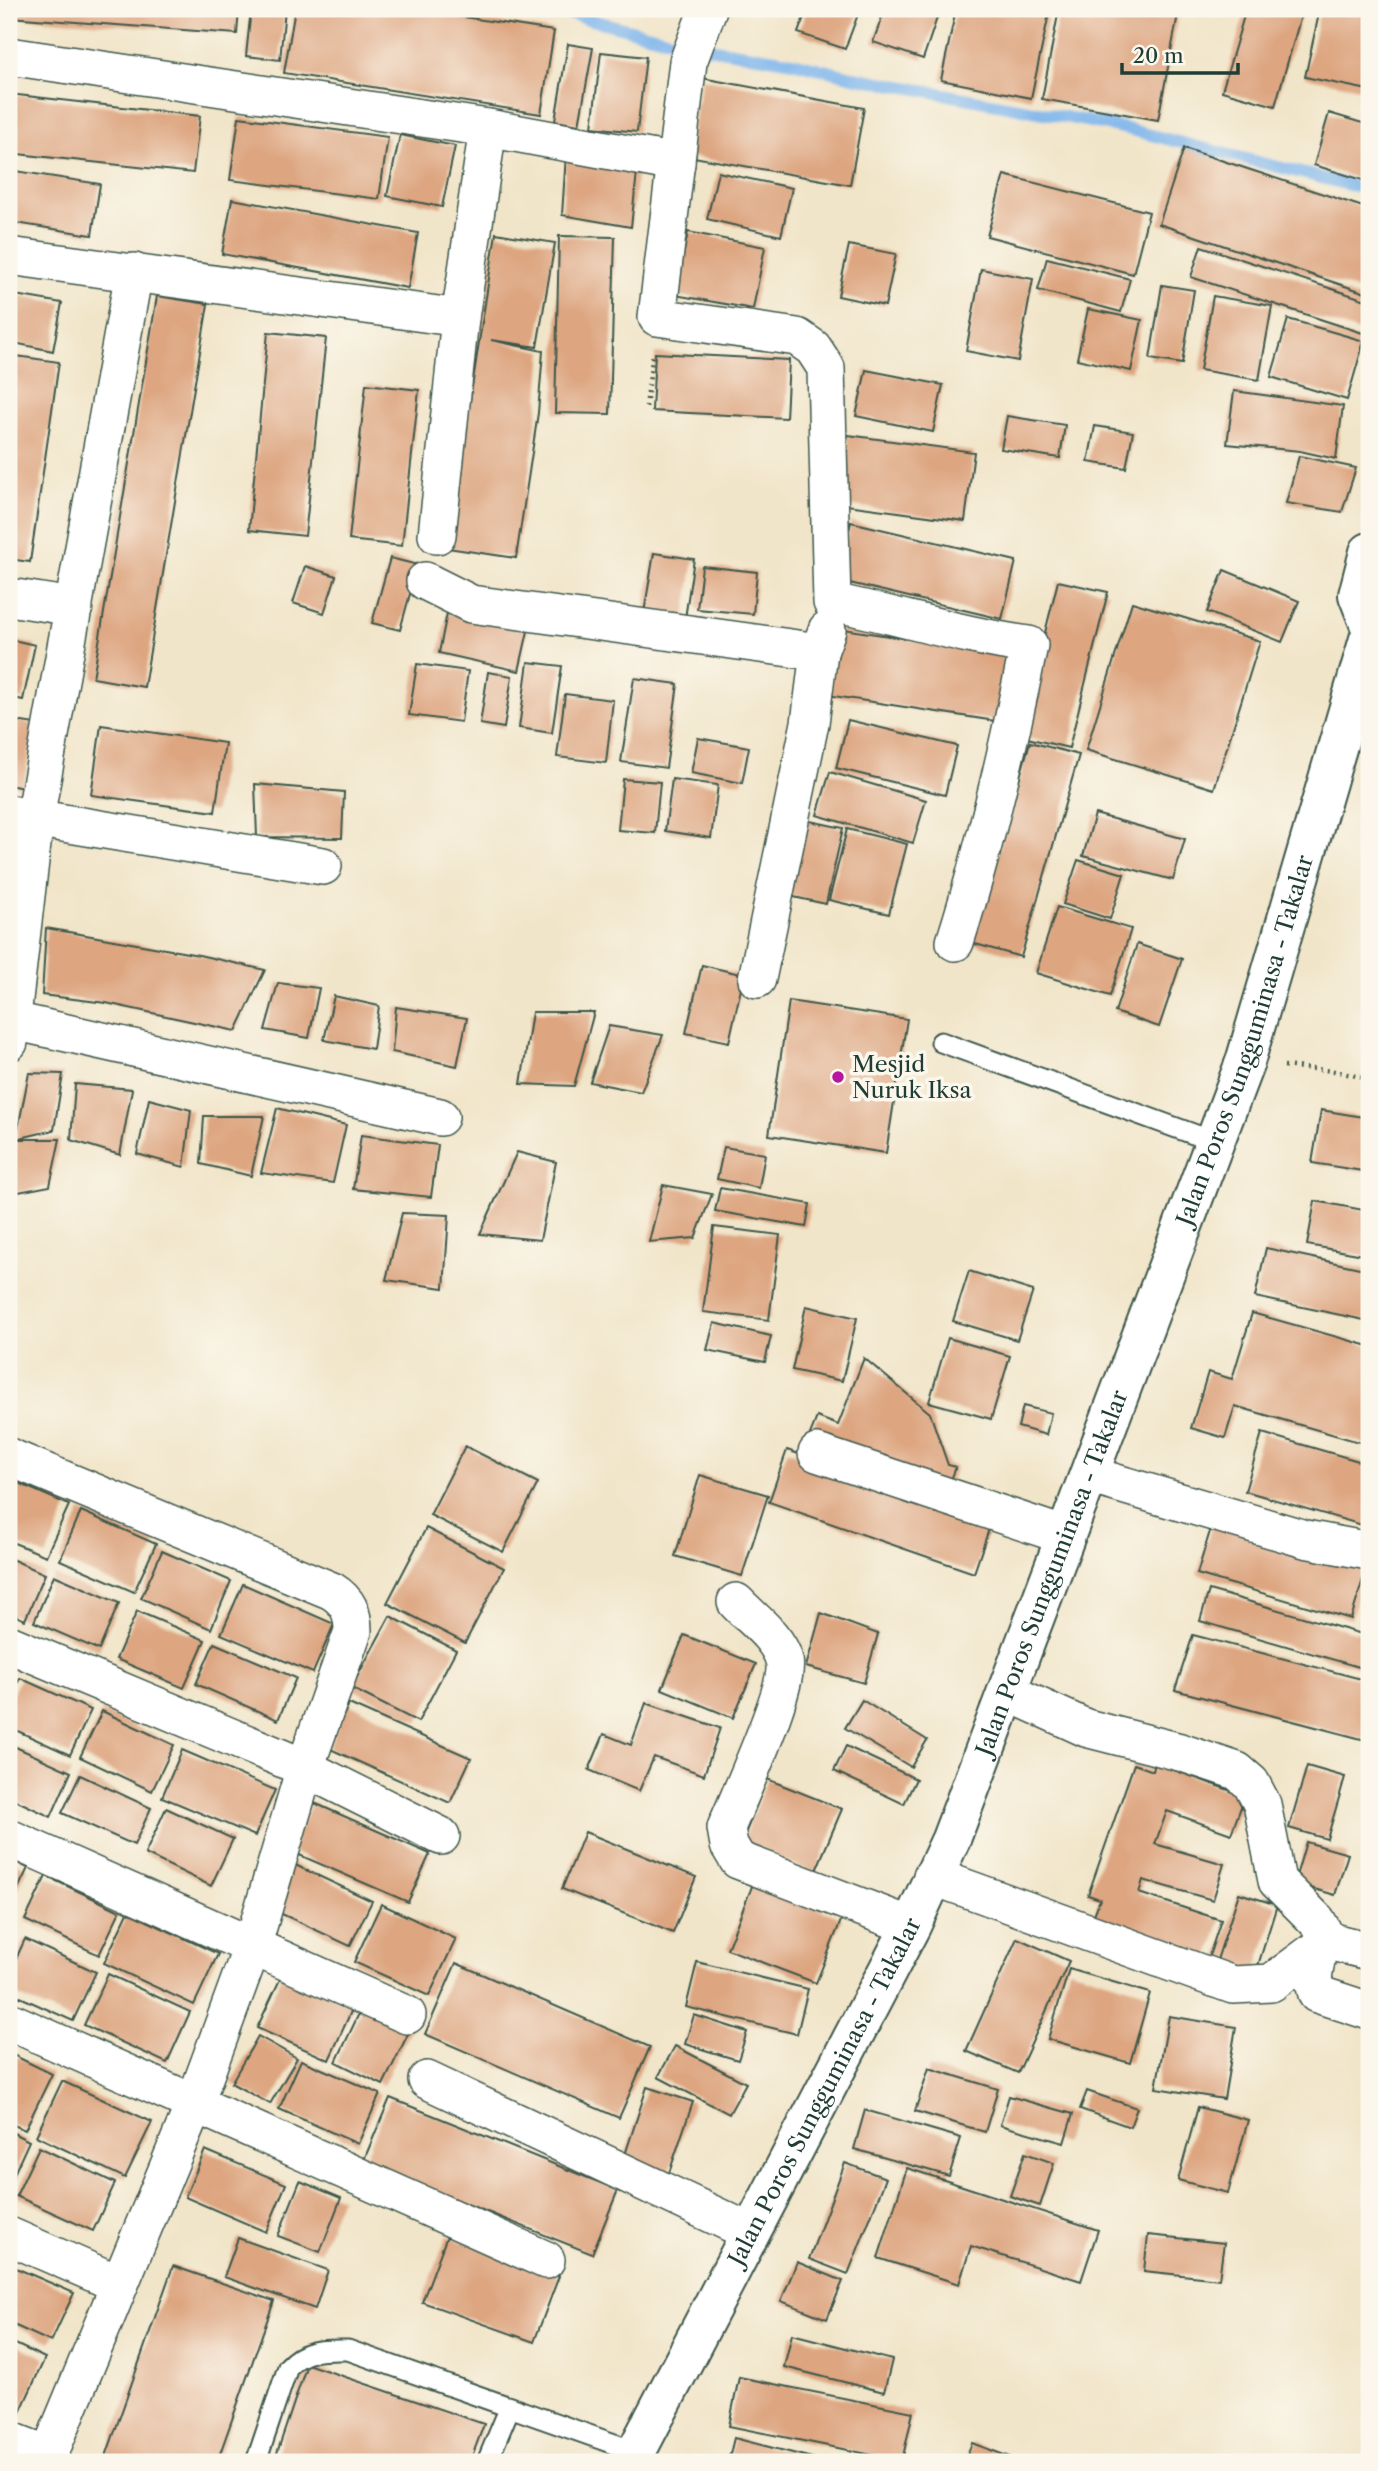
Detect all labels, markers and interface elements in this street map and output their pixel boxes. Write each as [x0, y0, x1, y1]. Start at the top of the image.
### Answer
scale bar [1122, 32, 1238, 76]
text: 20 m [1133, 43, 1184, 68]
street label: Jalan Poros Sungguminasa - Takalar [1169, 851, 1319, 1232]
place label: Mesjid Nuruk Iksa [852, 1050, 972, 1104]
marker: Mesjid Nuruk Iksa [830, 1069, 846, 1085]
street label: Jalan Poros Sungguminasa - Takalar [969, 1386, 1134, 1762]
street label: Jalan Poros Sungguminasa - Takalar [721, 1913, 927, 2273]

